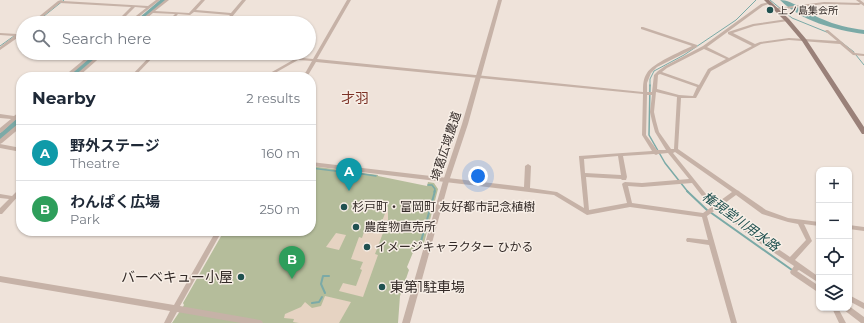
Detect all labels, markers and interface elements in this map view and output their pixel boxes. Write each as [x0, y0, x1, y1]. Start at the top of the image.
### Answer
place label: 上ノ島集会所 [778, 4, 838, 17]
marker: 上ノ島集会所 [765, 5, 775, 15]
search box [16, 16, 316, 60]
icon: search [30, 27, 52, 49]
text: Search here [62, 29, 151, 48]
text: Nearby [32, 88, 96, 108]
district label: 才羽 [341, 89, 369, 107]
text: 2 results [246, 90, 300, 106]
street label: 埼葛広域農道 [427, 109, 464, 182]
text: 野外ステージ [70, 136, 160, 155]
text: A [40, 145, 50, 161]
text: 160 m [262, 145, 300, 161]
text: Theatre [70, 155, 120, 171]
pin: A [336, 158, 362, 191]
your location [468, 166, 488, 186]
map controls [816, 167, 852, 311]
button: + [816, 167, 852, 203]
water label: 権現堂川用水路 [699, 188, 783, 255]
text: わんぱく広場 [70, 192, 160, 211]
place label: 杉戸町・富岡町 友好都市記念植樹 [352, 199, 535, 214]
text: B [40, 201, 50, 217]
text: 250 m [259, 201, 300, 217]
marker: 杉戸町・富岡町 友好都市記念植樹 [339, 202, 349, 212]
button: − [816, 203, 852, 239]
text: Park [70, 211, 100, 227]
place label: 農産物直売所 [364, 219, 436, 234]
marker: 農産物直売所 [351, 222, 361, 232]
place label: イメージキャラクター ひかる [375, 239, 533, 254]
button: locate [816, 239, 852, 275]
marker: イメージキャラクター ひかる [362, 242, 372, 252]
pin: B [279, 246, 305, 279]
place label: バーベキュー小屋 [121, 268, 233, 286]
marker: バーベキュー小屋 [236, 272, 246, 282]
button: layers [816, 275, 852, 311]
place label: 東第1駐車場 [390, 278, 465, 296]
marker: 東第1駐車場 [377, 282, 387, 292]

